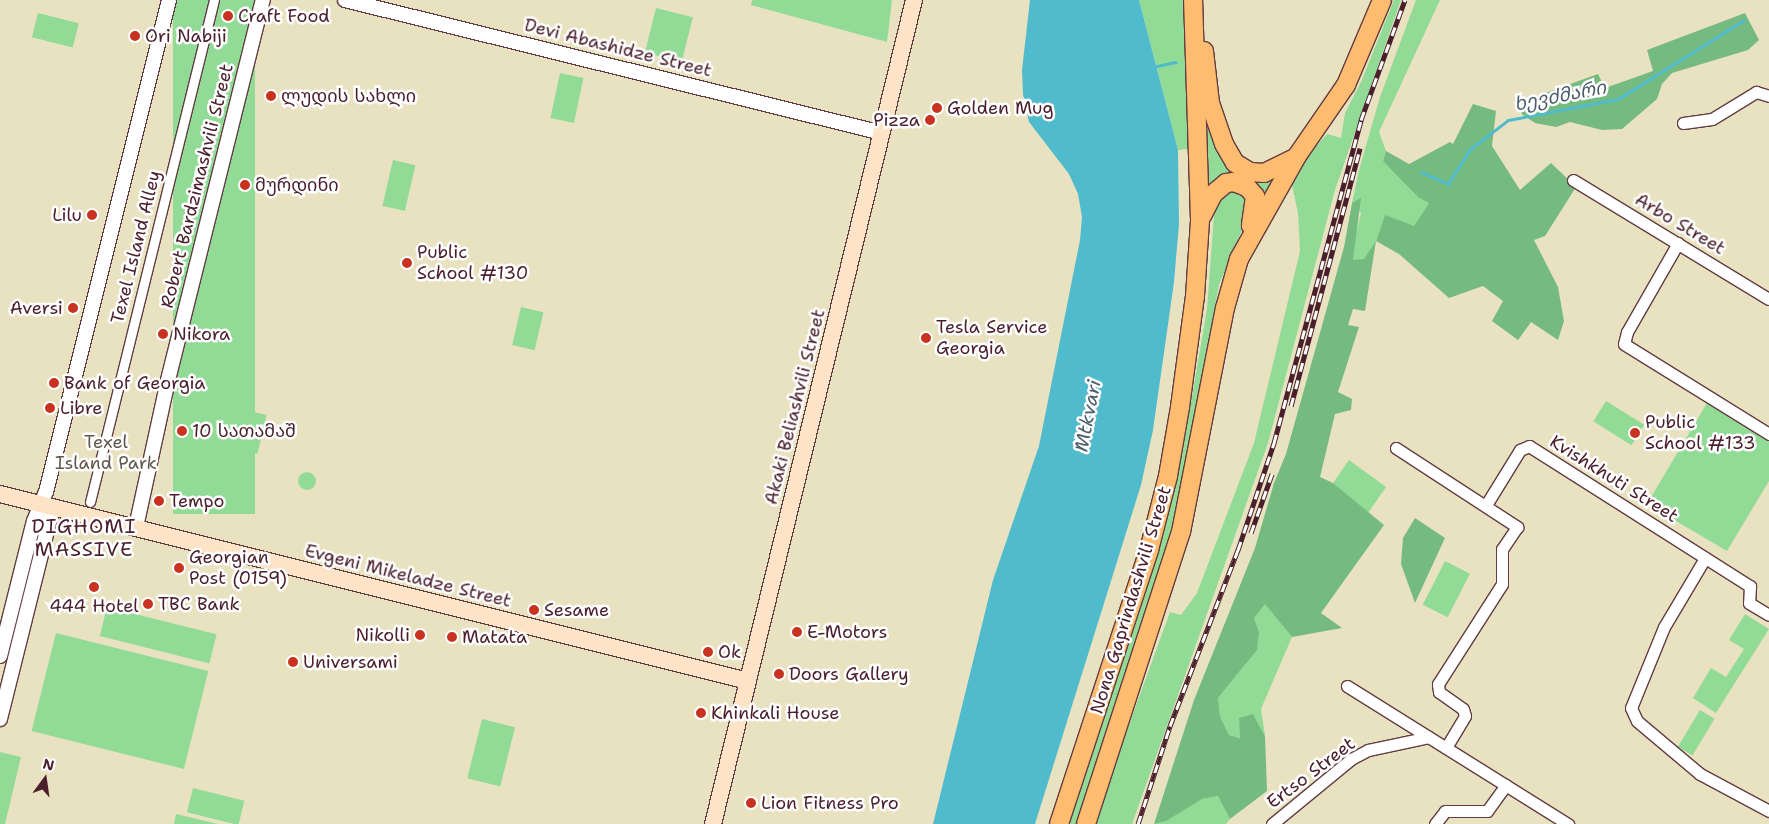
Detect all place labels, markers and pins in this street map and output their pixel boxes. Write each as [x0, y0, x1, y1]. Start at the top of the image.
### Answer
place label: Craft Food [238, 5, 330, 27]
marker: Craft Food [222, 10, 234, 22]
place label: Ori Nabiji [145, 25, 227, 47]
marker: Ori Nabiji [129, 30, 141, 42]
place label: ლუდის სახლი [281, 85, 416, 107]
marker: ლუდის სახლი [265, 90, 277, 102]
place label: Golden Mug [947, 97, 1054, 119]
marker: Golden Mug [931, 102, 943, 114]
place label: Pizza [873, 109, 920, 131]
marker: Pizza [924, 114, 936, 126]
place label: მურდინი [255, 174, 339, 196]
marker: მურდინი [239, 179, 251, 191]
place label: Lilu [52, 204, 82, 226]
marker: Lilu [86, 209, 98, 221]
place label: Public School #130 [417, 242, 528, 284]
marker: Public School #130 [401, 257, 413, 269]
place label: Aversi [10, 297, 63, 319]
marker: Aversi [67, 302, 79, 314]
place label: Tesla Service Georgia [936, 317, 1048, 359]
place label: Nikora [173, 323, 230, 345]
marker: Nikora [157, 328, 169, 340]
marker: Tesla Service Georgia [920, 332, 932, 344]
place label: Bank of Georgia [64, 372, 206, 394]
marker: Bank of Georgia [48, 377, 60, 389]
place label: Libre [60, 397, 102, 419]
marker: Libre [44, 402, 56, 414]
place label: Public School #133 [1645, 412, 1756, 454]
place label: 10 სათამაშ [192, 420, 296, 442]
marker: 10 სათამაშ [176, 425, 188, 437]
marker: Public School #133 [1629, 427, 1641, 439]
place label: Tempo [169, 490, 224, 512]
marker: Tempo [153, 495, 165, 507]
place label: Georgian Post (0159) [189, 547, 287, 590]
marker: Georgian Post (0159) [173, 562, 185, 574]
marker: 444 Hotel [88, 581, 100, 593]
place label: TBC Bank [158, 593, 240, 615]
place label: 444 Hotel [49, 595, 139, 617]
marker: TBC Bank [142, 598, 154, 610]
place label: Sesame [544, 599, 609, 621]
marker: Sesame [528, 604, 540, 616]
place label: E-Motors [807, 621, 887, 643]
place label: Nikolli [355, 624, 410, 646]
place label: Matata [462, 626, 527, 648]
marker: E-Motors [791, 626, 803, 638]
marker: Nikolli [414, 629, 426, 641]
marker: Matata [446, 631, 458, 643]
place label: Ok [718, 641, 741, 663]
marker: Ok [702, 646, 714, 658]
place label: Universami [303, 651, 398, 673]
marker: Universami [287, 656, 299, 668]
place label: Doors Gallery [789, 663, 909, 685]
marker: Doors Gallery [773, 668, 785, 680]
place label: Khinkali House [711, 702, 840, 724]
marker: Khinkali House [695, 707, 707, 719]
place label: Lion Fitness Pro [761, 792, 899, 814]
marker: Lion Fitness Pro [745, 797, 757, 809]

